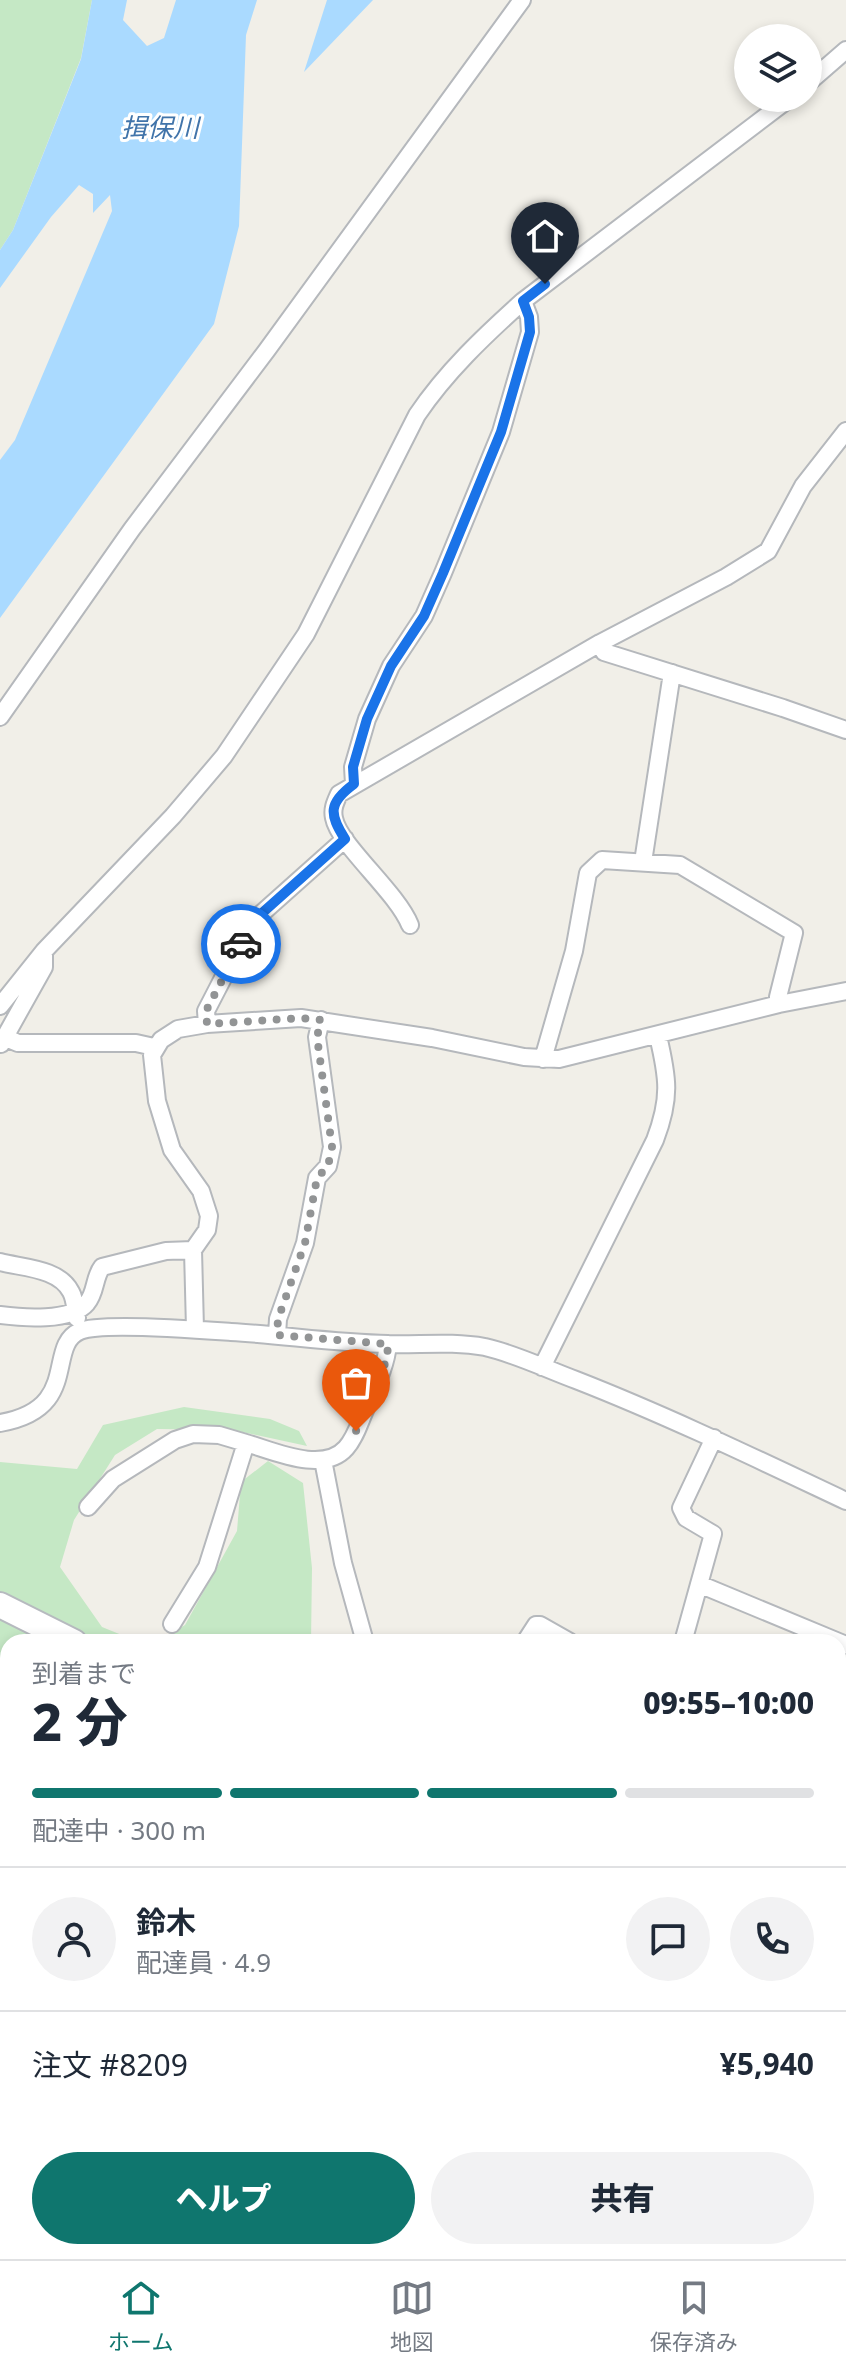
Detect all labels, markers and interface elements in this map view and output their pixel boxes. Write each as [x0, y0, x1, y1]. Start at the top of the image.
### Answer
map controls [734, 24, 822, 112]
button: layers [734, 24, 822, 112]
water label: 揖保川 [121, 109, 202, 145]
pin [511, 202, 579, 284]
icon: home [523, 214, 567, 258]
courier [201, 904, 281, 984]
icon: car [219, 922, 263, 966]
pin [322, 1349, 390, 1431]
icon: bag [334, 1361, 378, 1405]
text: 到着まで [32, 1655, 136, 1691]
text: 09:55–10:00 [643, 1682, 814, 1723]
text: 2 分 [32, 1685, 128, 1756]
text: 配達中 · 300 m [32, 1812, 206, 1848]
button: person [32, 1897, 116, 1981]
button: chat [626, 1897, 710, 1981]
button: phone [730, 1897, 814, 1981]
text: 鈴木 [136, 1901, 196, 1942]
text: 配達員 · 4.9 [136, 1944, 271, 1980]
text: ¥5,940 [720, 2043, 814, 2084]
text: 注文 #8209 [32, 2044, 188, 2085]
button: ヘルプ [32, 2152, 415, 2244]
button: 共有 [431, 2152, 814, 2244]
tab: ホーム [108, 2276, 173, 2356]
tab: 地図 [390, 2276, 434, 2356]
tab: 保存済み [650, 2276, 738, 2356]

